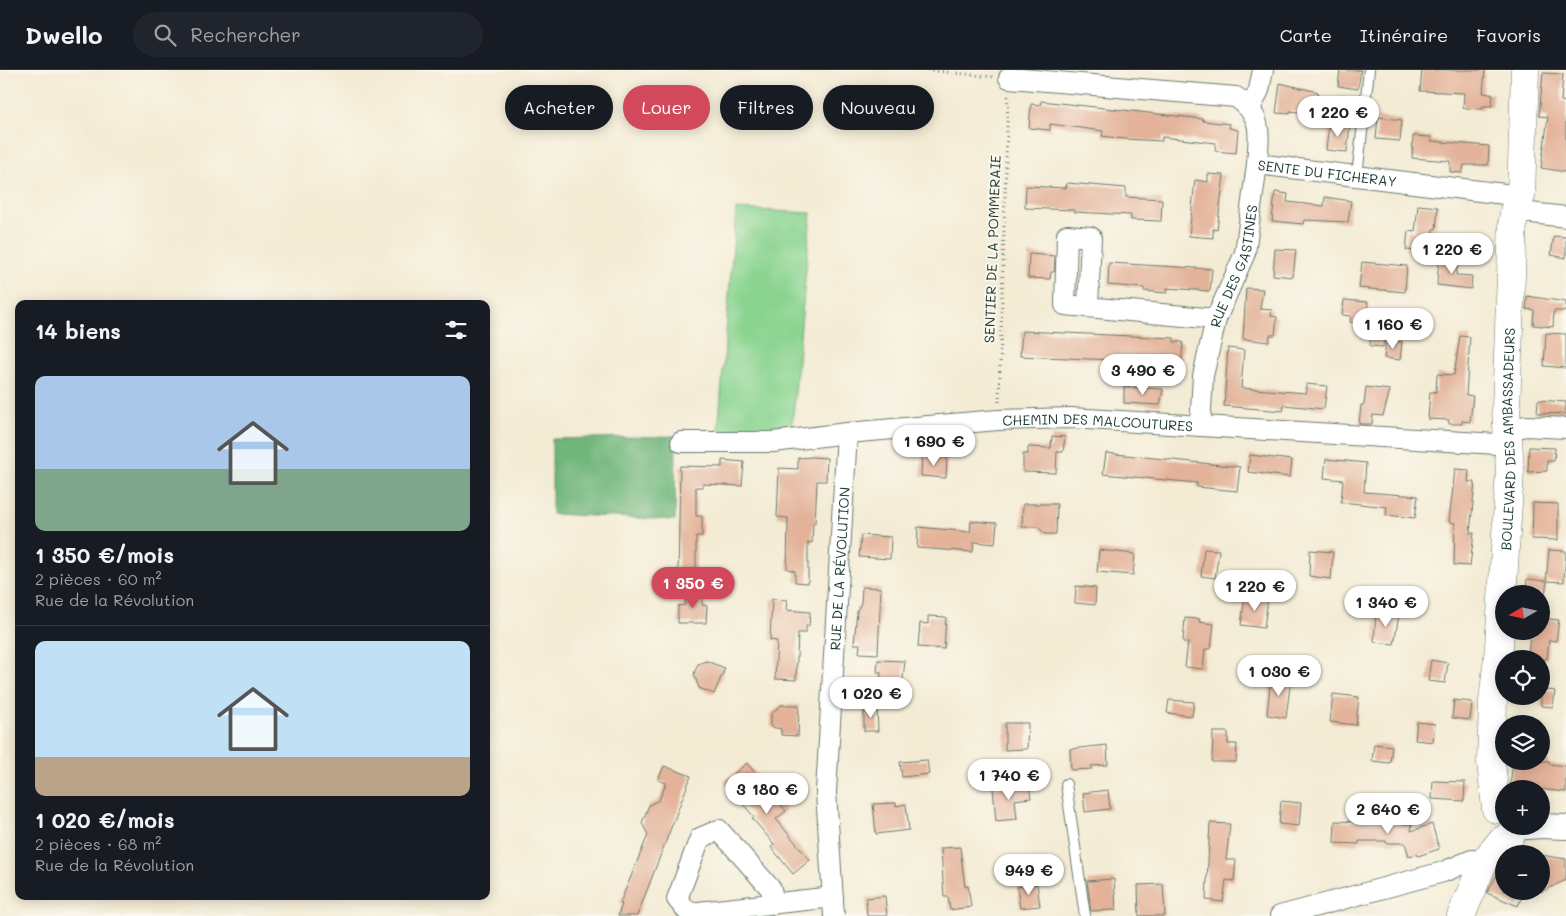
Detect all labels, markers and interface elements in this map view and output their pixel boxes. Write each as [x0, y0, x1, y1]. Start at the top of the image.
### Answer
search box [133, 12, 483, 57]
text: Dwello [25, 19, 103, 50]
icon: search [151, 21, 179, 49]
text: Rechercher [191, 22, 301, 47]
text: Carte [1280, 23, 1332, 47]
text: Itinéraire [1360, 23, 1448, 47]
text: Favoris [1476, 23, 1541, 47]
chip: Acheter [505, 85, 613, 130]
chip: Louer [623, 85, 710, 130]
chip: Filtres [720, 85, 813, 130]
chip: Nouveau [823, 85, 934, 130]
pin: 1 220 € [1292, 96, 1384, 138]
text: 1 220 € [1308, 101, 1368, 122]
street label: SENTIER DE LA POMMERAIE [979, 155, 1005, 343]
street label: SENTE DU FICHERAY [1257, 155, 1398, 190]
street label: RUE DES GASTINES [1205, 203, 1261, 329]
pin: 1 220 € [1406, 232, 1498, 275]
text: 1 220 € [1422, 238, 1482, 259]
pin: 1 160 € [1347, 308, 1439, 350]
text: 1 160 € [1364, 313, 1422, 334]
icon: filters [442, 316, 470, 344]
text: 14 biens [35, 317, 121, 344]
street label: BOULEVARD DES AMBASSADEURS [1496, 327, 1520, 551]
pin: 3 490 € [1097, 354, 1189, 396]
text: 3 490 € [1111, 359, 1175, 380]
icon: home [208, 408, 298, 498]
street label: CHEMIN DES MALCOUTURES [1002, 408, 1194, 435]
pin: 1 690 € [888, 424, 980, 467]
text: 1 690 € [903, 430, 965, 451]
street label: RUE DE LA RÉVOLUTION [825, 486, 853, 651]
text: 1 350 €/mois [35, 541, 174, 568]
pin: 1 350 € [647, 566, 739, 609]
text: 2 pièces · 60 m² [35, 568, 161, 589]
pin: 1 220 € [1209, 570, 1301, 612]
text: 1 350 € [663, 572, 723, 593]
text: 1 220 € [1225, 575, 1285, 596]
north arrow [1495, 585, 1550, 640]
map controls [1495, 585, 1550, 900]
pin: 1 340 € [1340, 586, 1432, 628]
text: Rue de la Révolution [35, 589, 194, 610]
text: 1 340 € [1355, 591, 1417, 612]
button: locate [1495, 650, 1550, 705]
pin: 1 030 € [1233, 654, 1325, 697]
text: 1 030 € [1248, 660, 1310, 681]
icon: home [208, 674, 298, 764]
pin: 1 020 € [825, 676, 917, 719]
text: 1 020 € [840, 682, 902, 703]
button: layers [1495, 715, 1550, 770]
pin: 1 740 € [963, 758, 1055, 801]
text: 1 740 € [979, 764, 1039, 785]
pin: 3 180 € [721, 772, 813, 815]
text: 3 180 € [736, 778, 798, 799]
button: + [1495, 780, 1550, 835]
pin: 2 640 € [1342, 792, 1434, 835]
text: 2 640 € [1356, 798, 1420, 819]
text: 1 020 €/mois [35, 806, 175, 833]
text: 2 pièces · 68 m² [35, 833, 161, 854]
button: − [1495, 845, 1550, 900]
text: Rue de la Révolution [35, 854, 194, 875]
pin: 949 € [994, 854, 1064, 896]
text: 949 € [1005, 859, 1053, 880]

